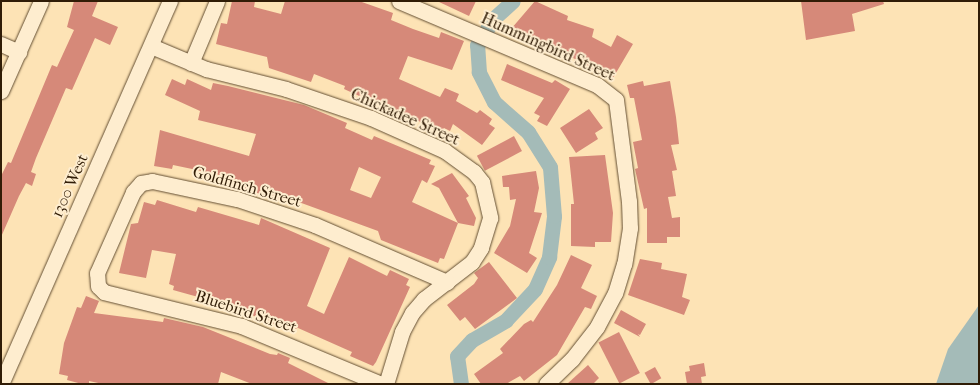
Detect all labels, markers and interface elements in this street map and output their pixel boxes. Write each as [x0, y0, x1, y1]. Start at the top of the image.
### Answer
street label: Hummingbird Street [478, 9, 618, 85]
street label: Chickadee Street [348, 84, 462, 150]
street label: 1300 West [47, 151, 93, 221]
street label: Goldfinch Street [190, 162, 304, 212]
street label: Bluebird Street [193, 287, 299, 337]

